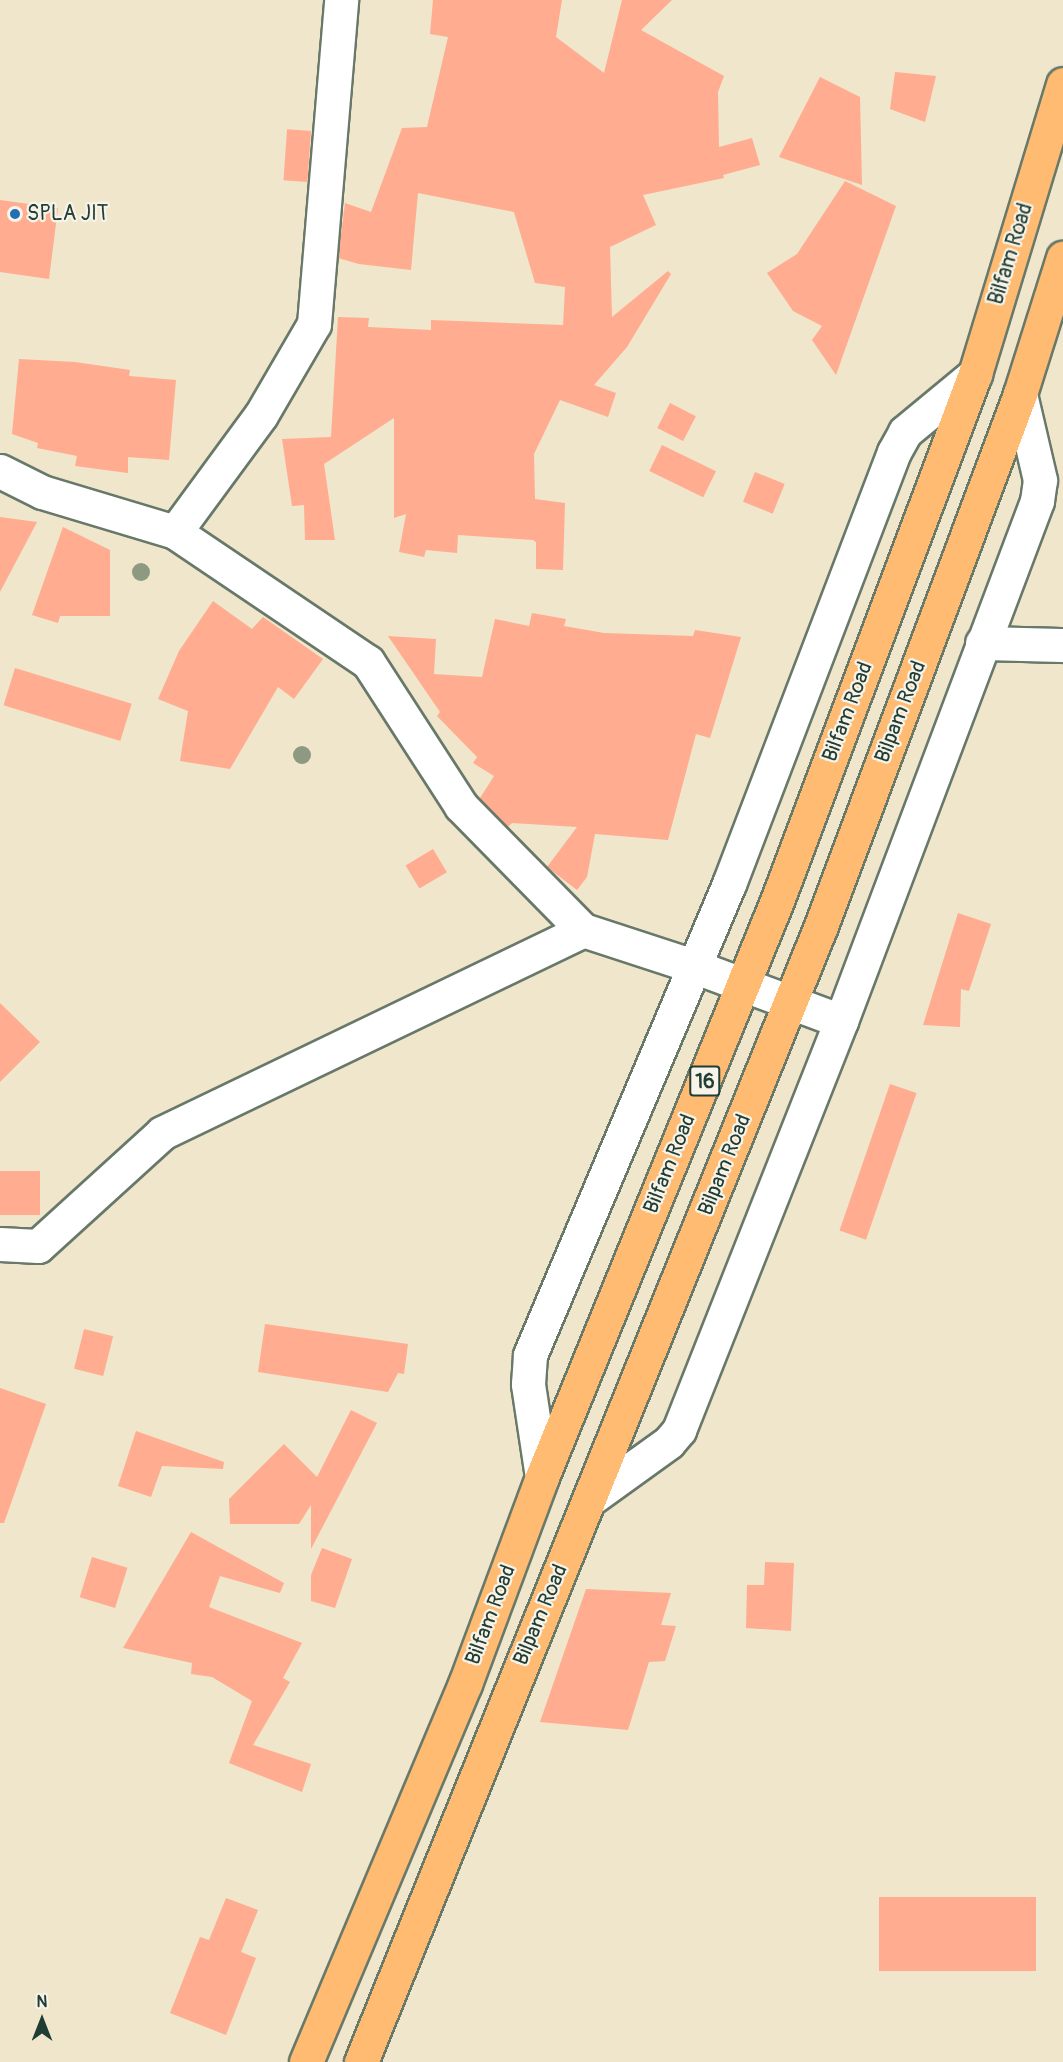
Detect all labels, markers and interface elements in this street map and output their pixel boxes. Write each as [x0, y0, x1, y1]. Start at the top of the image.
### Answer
street label: Bilfam Road [984, 200, 1038, 308]
place label: SPLA JIT [27, 201, 109, 227]
marker: SPLA JIT [8, 207, 22, 221]
street label: Bilpam Road [870, 658, 932, 766]
street label: Bilfam Road [817, 659, 879, 765]
road number: 16 [688, 1064, 722, 1098]
street label: Bilfam Road [639, 1111, 701, 1217]
street label: Bilpam Road [693, 1111, 757, 1219]
street label: Bilpam Road [508, 1561, 574, 1669]
street label: Bilfam Road [460, 1562, 522, 1668]
north arrow [12, 1990, 72, 2050]
text: N [37, 1992, 47, 2012]

